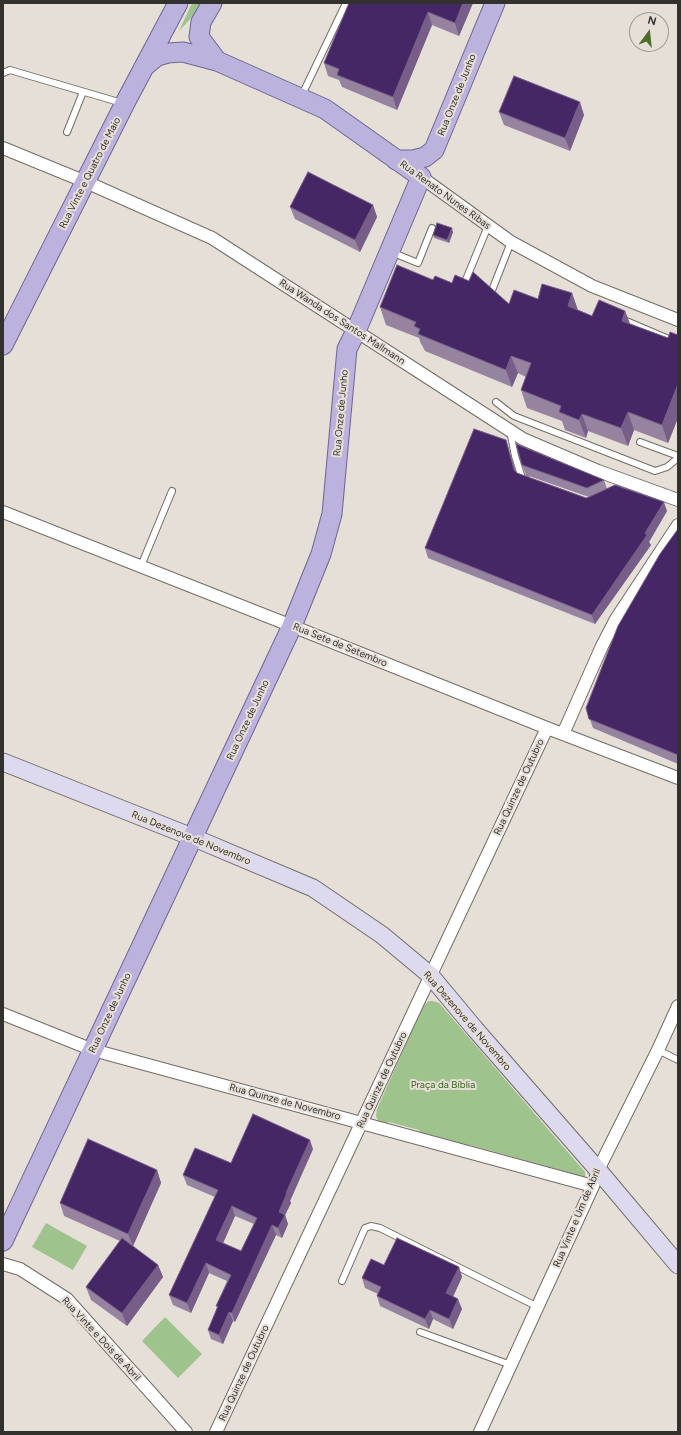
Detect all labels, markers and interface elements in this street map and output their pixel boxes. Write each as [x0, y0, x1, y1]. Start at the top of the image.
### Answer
north arrow [629, 12, 669, 52]
text: N [646, 14, 658, 28]
street label: Rua Onze de Junho [435, 52, 479, 138]
street label: Rua Vinte e Quatro de Maio [57, 115, 123, 231]
street label: Rua Renato Nunes Ribas [397, 158, 493, 232]
street label: Rua Wanda dos Santos Mallmann [277, 277, 407, 367]
street label: Rua Onze de Junho [331, 369, 351, 457]
street label: Rua Sete de Setembro [291, 621, 389, 669]
street label: Rua Onze de Junho [224, 678, 272, 762]
street label: Rua Quinze de Outubro [491, 737, 547, 837]
street label: Rua Dezenove de Novembro [130, 809, 252, 867]
street label: Rua Dezenove de Novembro [421, 969, 513, 1073]
street label: Rua Onze de Junho [86, 971, 134, 1055]
street label: Rua Quinze de Outubro [354, 1030, 410, 1130]
park label: Praça da Bíblia [411, 1079, 475, 1091]
street label: Rua Quinze de Novembro [228, 1081, 342, 1123]
street label: Rua Vinte e Um de Abril [551, 1167, 603, 1269]
street label: Rua Vinte e Dois de Abril [59, 1295, 143, 1383]
street label: Rua Quinze de Outubro [216, 1323, 272, 1423]

